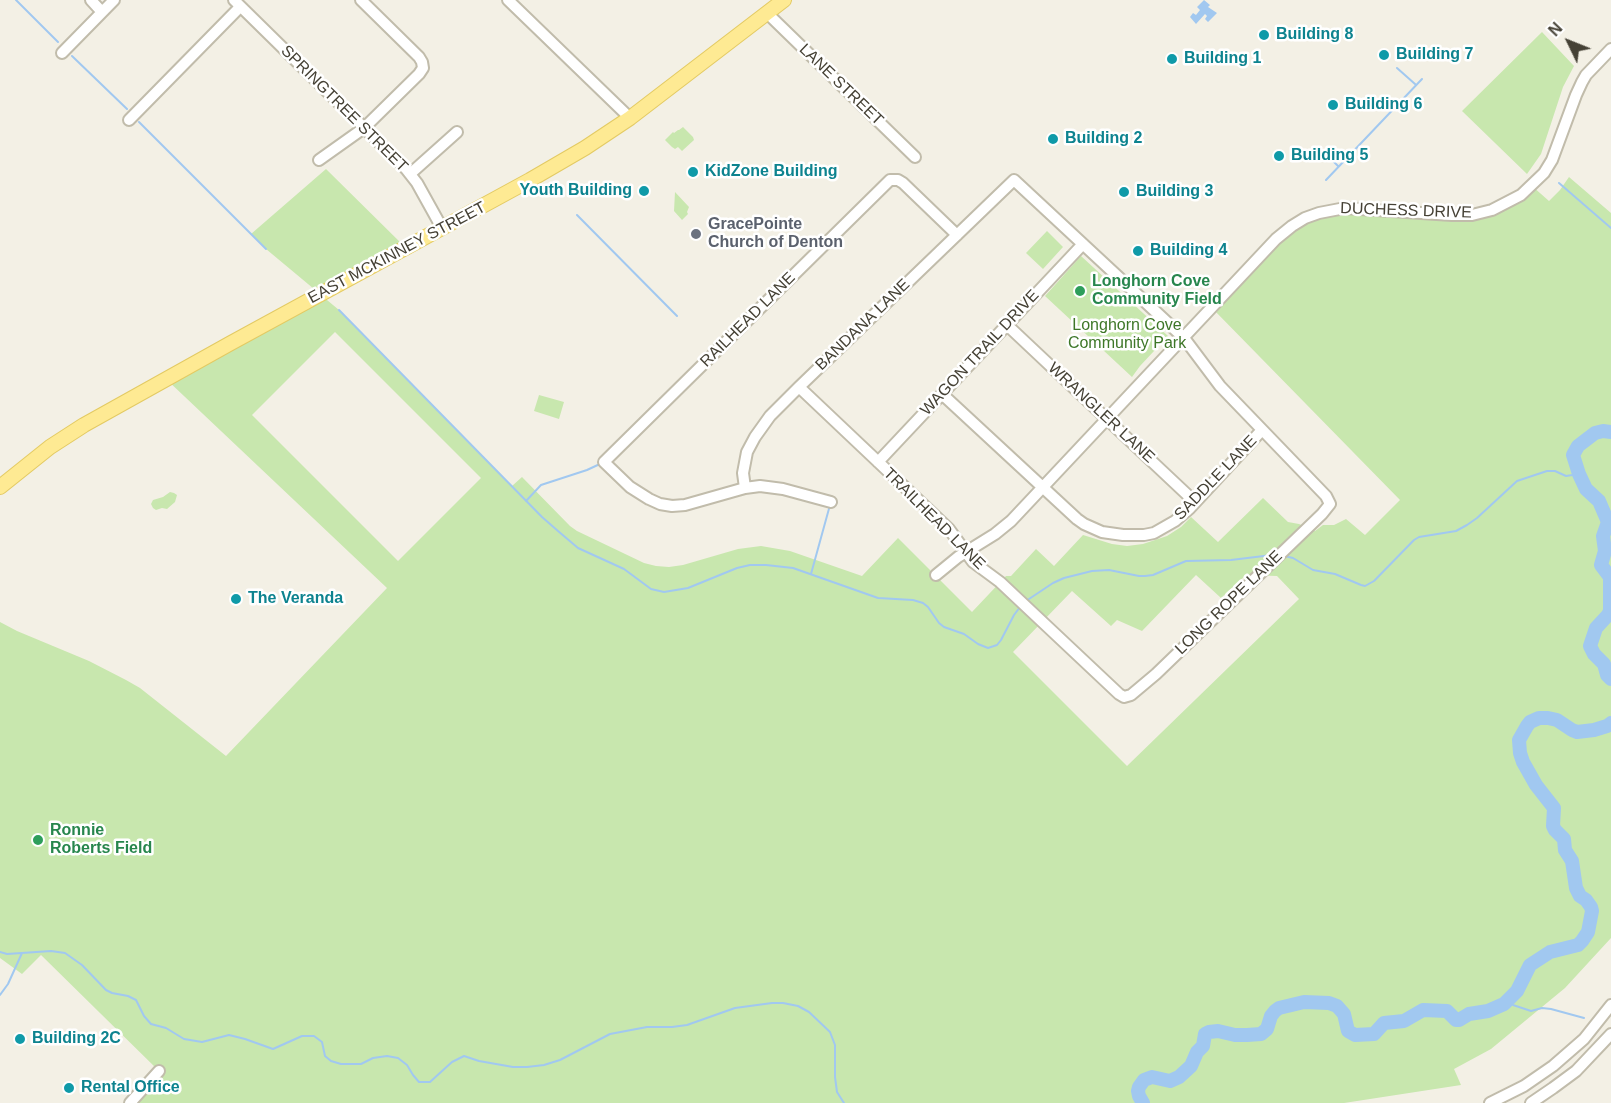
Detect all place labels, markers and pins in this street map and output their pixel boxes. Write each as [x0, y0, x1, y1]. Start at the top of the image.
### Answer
place label: Building 8 [1276, 25, 1353, 45]
marker: Building 8 [1257, 28, 1271, 42]
place label: Building 7 [1396, 45, 1473, 65]
marker: Building 7 [1377, 48, 1391, 62]
place label: Building 1 [1184, 49, 1261, 69]
marker: Building 1 [1165, 52, 1179, 66]
place label: Building 6 [1345, 95, 1422, 115]
marker: Building 6 [1326, 98, 1340, 112]
place label: Building 2 [1065, 129, 1142, 149]
marker: Building 2 [1046, 132, 1060, 146]
place label: Building 5 [1291, 146, 1368, 166]
marker: Building 5 [1272, 149, 1286, 163]
place label: KidZone Building [705, 162, 837, 182]
marker: KidZone Building [686, 165, 700, 179]
place label: Youth Building [519, 181, 632, 201]
place label: Building 3 [1136, 182, 1213, 202]
marker: Youth Building [637, 184, 651, 198]
marker: Building 3 [1117, 185, 1131, 199]
place label: GracePointe Church of Denton [708, 215, 843, 253]
marker: GracePointe Church of Denton [689, 227, 703, 241]
place label: Building 4 [1150, 241, 1227, 261]
marker: Building 4 [1131, 244, 1145, 258]
place label: Longhorn Cove Community Field [1092, 272, 1222, 310]
marker: Longhorn Cove Community Field [1073, 284, 1087, 298]
place label: The Veranda [248, 589, 343, 609]
marker: The Veranda [229, 592, 243, 606]
place label: Ronnie Roberts Field [50, 821, 152, 859]
marker: Ronnie Roberts Field [31, 833, 45, 847]
place label: Building 2C [32, 1029, 121, 1049]
marker: Building 2C [13, 1032, 27, 1046]
place label: Rental Office [81, 1078, 180, 1098]
marker: Rental Office [62, 1081, 76, 1095]

